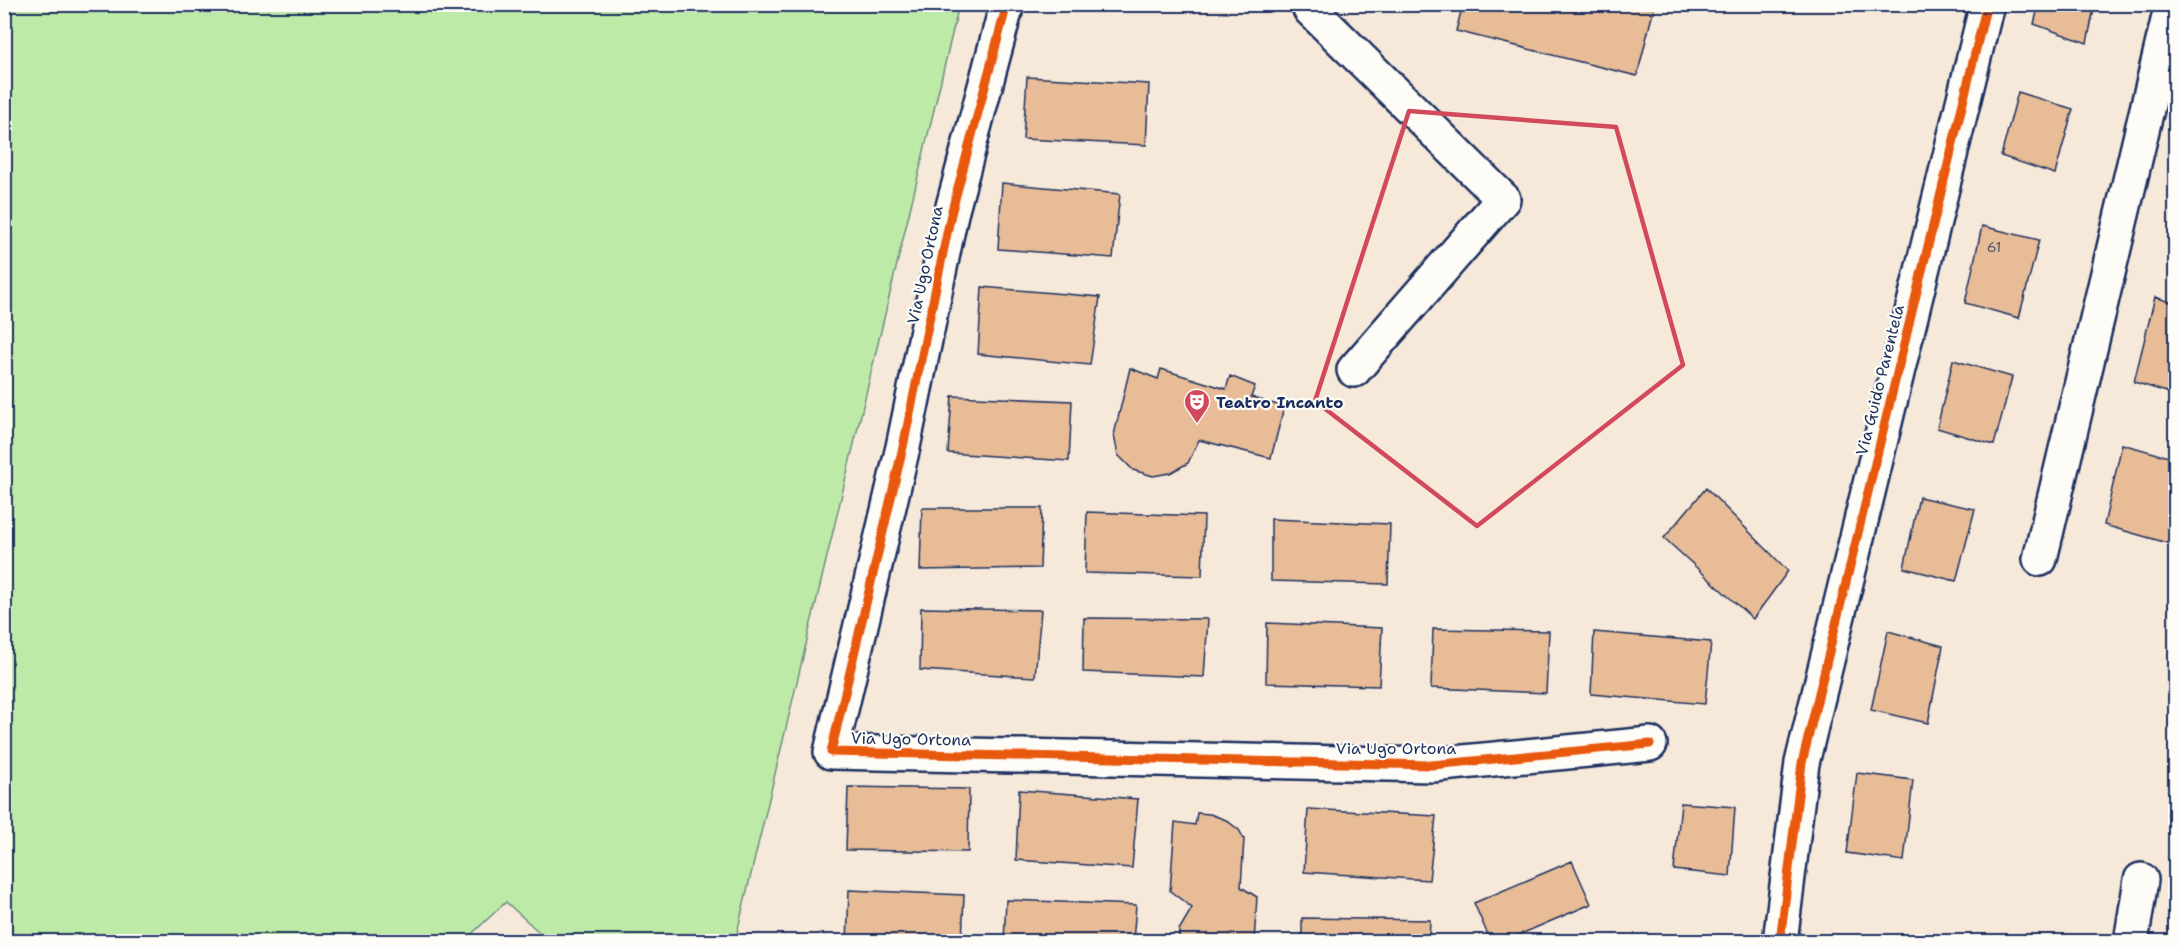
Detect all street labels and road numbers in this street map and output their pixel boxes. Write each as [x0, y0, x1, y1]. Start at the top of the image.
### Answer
street label: Via Ugo Ortona [902, 204, 948, 326]
street label: Via Guido Parentela [1851, 302, 1909, 458]
street label: Via Ugo Ortona [851, 727, 971, 751]
street label: Via Ugo Ortona [1336, 738, 1456, 759]

